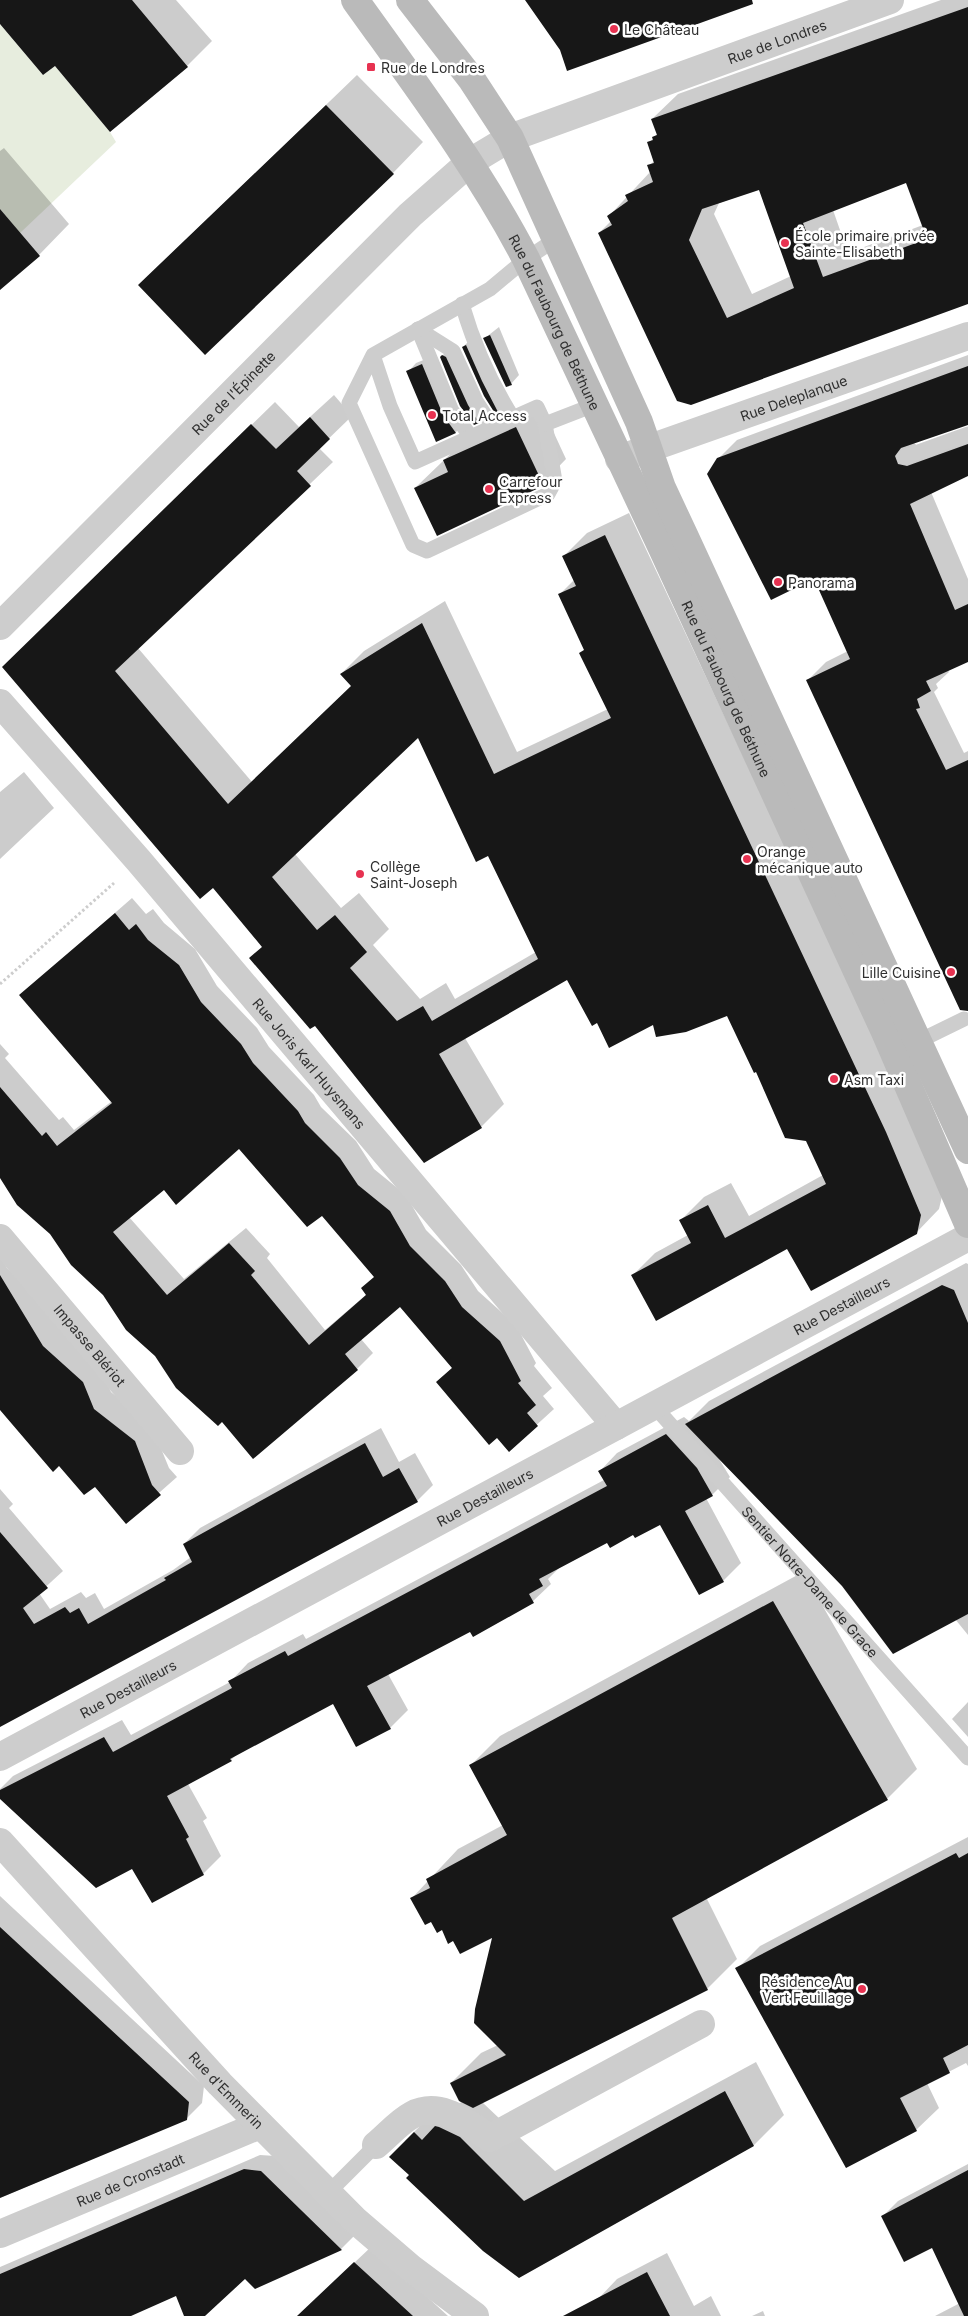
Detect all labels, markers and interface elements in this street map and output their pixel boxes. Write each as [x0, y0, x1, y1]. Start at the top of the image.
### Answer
street label: Rue de Londres [725, 15, 828, 67]
place label: Le Château [624, 21, 699, 38]
marker: Le Château [608, 23, 620, 35]
place label: Rue de Londres [381, 59, 485, 76]
marker: Rue de Londres [365, 61, 377, 73]
place label: École primaire privée Sainte-Elisabeth [795, 227, 935, 260]
street label: Rue du Faubourg de Béthune [506, 231, 604, 413]
marker: École primaire privée Sainte-Elisabeth [779, 237, 791, 249]
street label: Rue de l'Épinette [188, 347, 278, 438]
street label: Rue Deleplanque [738, 371, 849, 424]
place label: Total Access [442, 407, 527, 424]
marker: Total Access [426, 409, 438, 421]
place label: Carrefour Express [499, 473, 563, 506]
marker: Carrefour Express [483, 483, 495, 495]
place label: Panorama [788, 574, 855, 591]
marker: Panorama [772, 576, 784, 588]
street label: Rue du Faubourg de Béthune [679, 598, 775, 780]
place label: Orange mécanique auto [757, 843, 863, 876]
marker: Orange mécanique auto [741, 853, 753, 865]
place label: Collège Saint-Joseph [370, 858, 457, 891]
marker: Collège Saint-Joseph [354, 868, 366, 880]
place label: Lille Cuisine [862, 964, 941, 981]
marker: Lille Cuisine [945, 966, 957, 978]
street label: Rue Joris Karl Huysmans [250, 994, 370, 1132]
place label: Asm Taxi [844, 1071, 904, 1088]
marker: Asm Taxi [828, 1073, 840, 1085]
street label: Rue Destailleurs [790, 1272, 892, 1338]
street label: Impasse Blériot [51, 1300, 130, 1390]
street label: Rue Destailleurs [433, 1464, 536, 1530]
street label: Sentier Notre-Dame de Grace [739, 1502, 882, 1660]
street label: Rue Destailleurs [77, 1656, 179, 1721]
place label: Résidence Au Vert Feuillage [761, 1973, 852, 2006]
marker: Résidence Au Vert Feuillage [856, 1983, 868, 1995]
street label: Rue d'Emmerin [186, 2048, 268, 2132]
street label: Rue de Cronstadt [74, 2149, 187, 2210]

